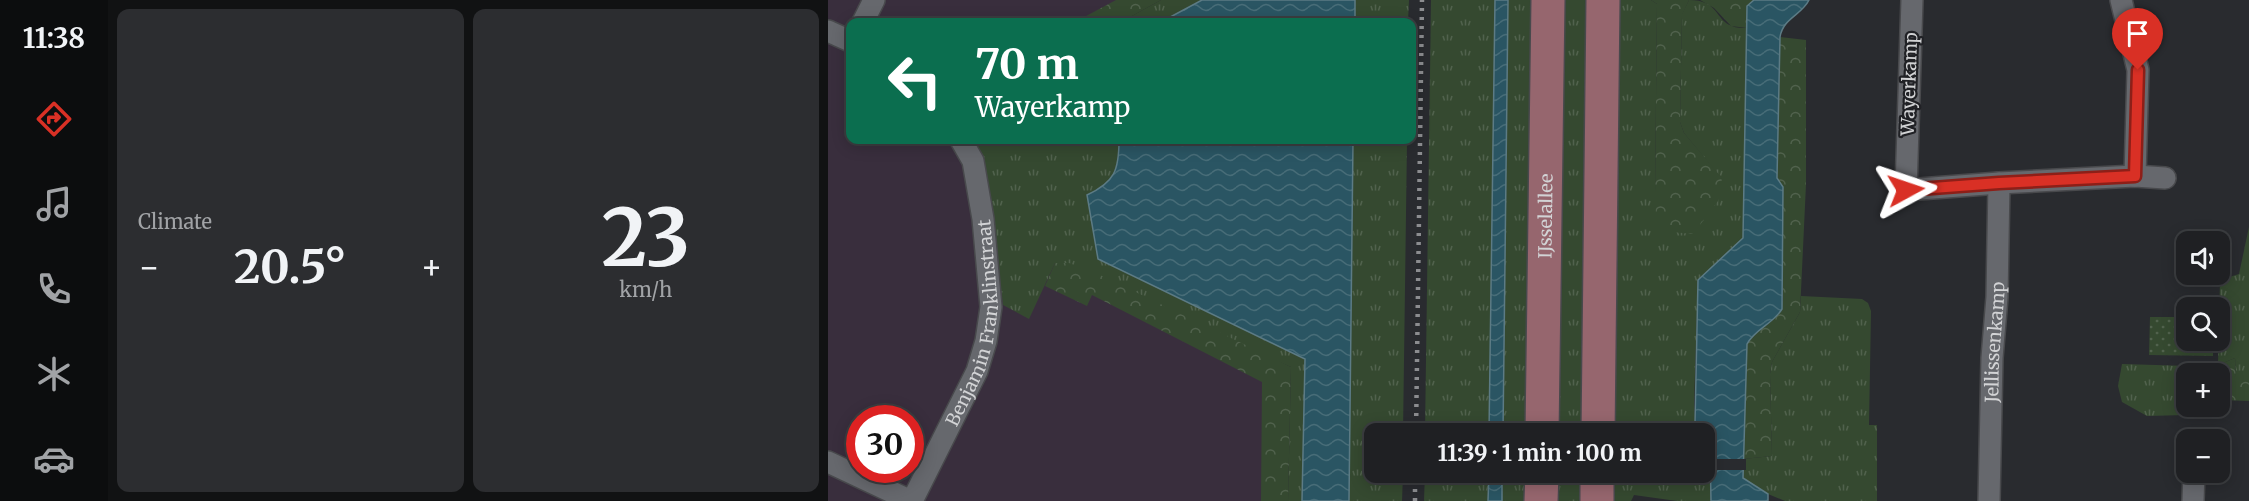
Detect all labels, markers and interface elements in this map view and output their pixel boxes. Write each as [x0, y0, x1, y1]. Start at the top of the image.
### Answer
pin [2112, 8, 2163, 70]
icon: arrive [2121, 17, 2154, 50]
text: 11:38 [23, 21, 85, 55]
street label: Wayerkamp [1896, 32, 1922, 137]
text: 70 m [975, 38, 1079, 90]
icon: left [876, 42, 954, 120]
text: Wayerkamp [975, 90, 1130, 124]
icon: directions [33, 98, 75, 140]
position arrow [1874, 158, 1938, 222]
street label: IJsselallee [1533, 173, 1557, 259]
icon: music [33, 183, 75, 225]
text: 23 [601, 189, 690, 287]
text: Climate [138, 209, 212, 234]
street label: Benjamin Franklinstraat [940, 219, 1003, 430]
map controls [2176, 231, 2230, 483]
button: sound [2176, 231, 2230, 285]
text: 20.5° [234, 239, 346, 295]
text: − [138, 247, 160, 288]
text: + [420, 247, 442, 288]
icon: phone [33, 268, 75, 310]
text: km/h [619, 277, 672, 302]
street label: Jellissenkamp [1980, 281, 2009, 404]
button: search [2176, 297, 2230, 351]
icon: climate [33, 353, 75, 395]
button: + [2176, 363, 2230, 417]
speed limit sign: 30 [846, 405, 924, 483]
button: − [2176, 429, 2230, 483]
icon: car [33, 438, 75, 480]
text: 11:39 · 1 min · 100 m [1437, 439, 1642, 467]

